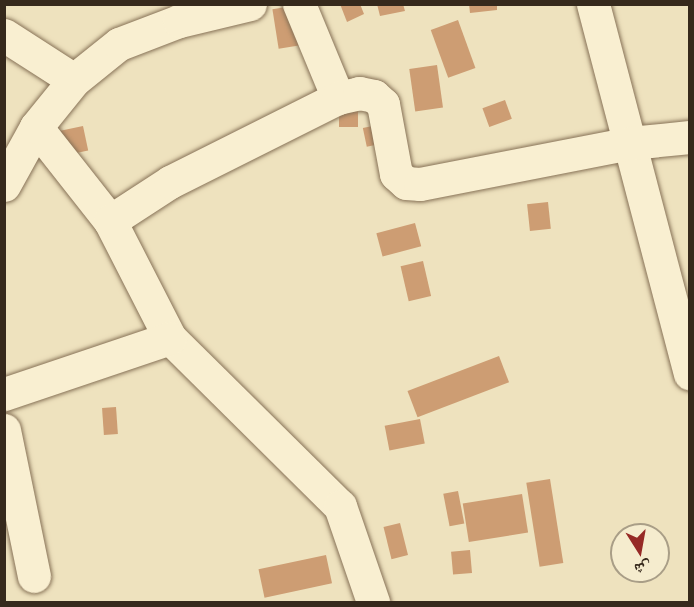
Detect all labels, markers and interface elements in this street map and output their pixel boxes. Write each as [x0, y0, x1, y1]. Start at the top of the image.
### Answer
north arrow [610, 523, 670, 583]
text: ش [633, 557, 653, 580]

